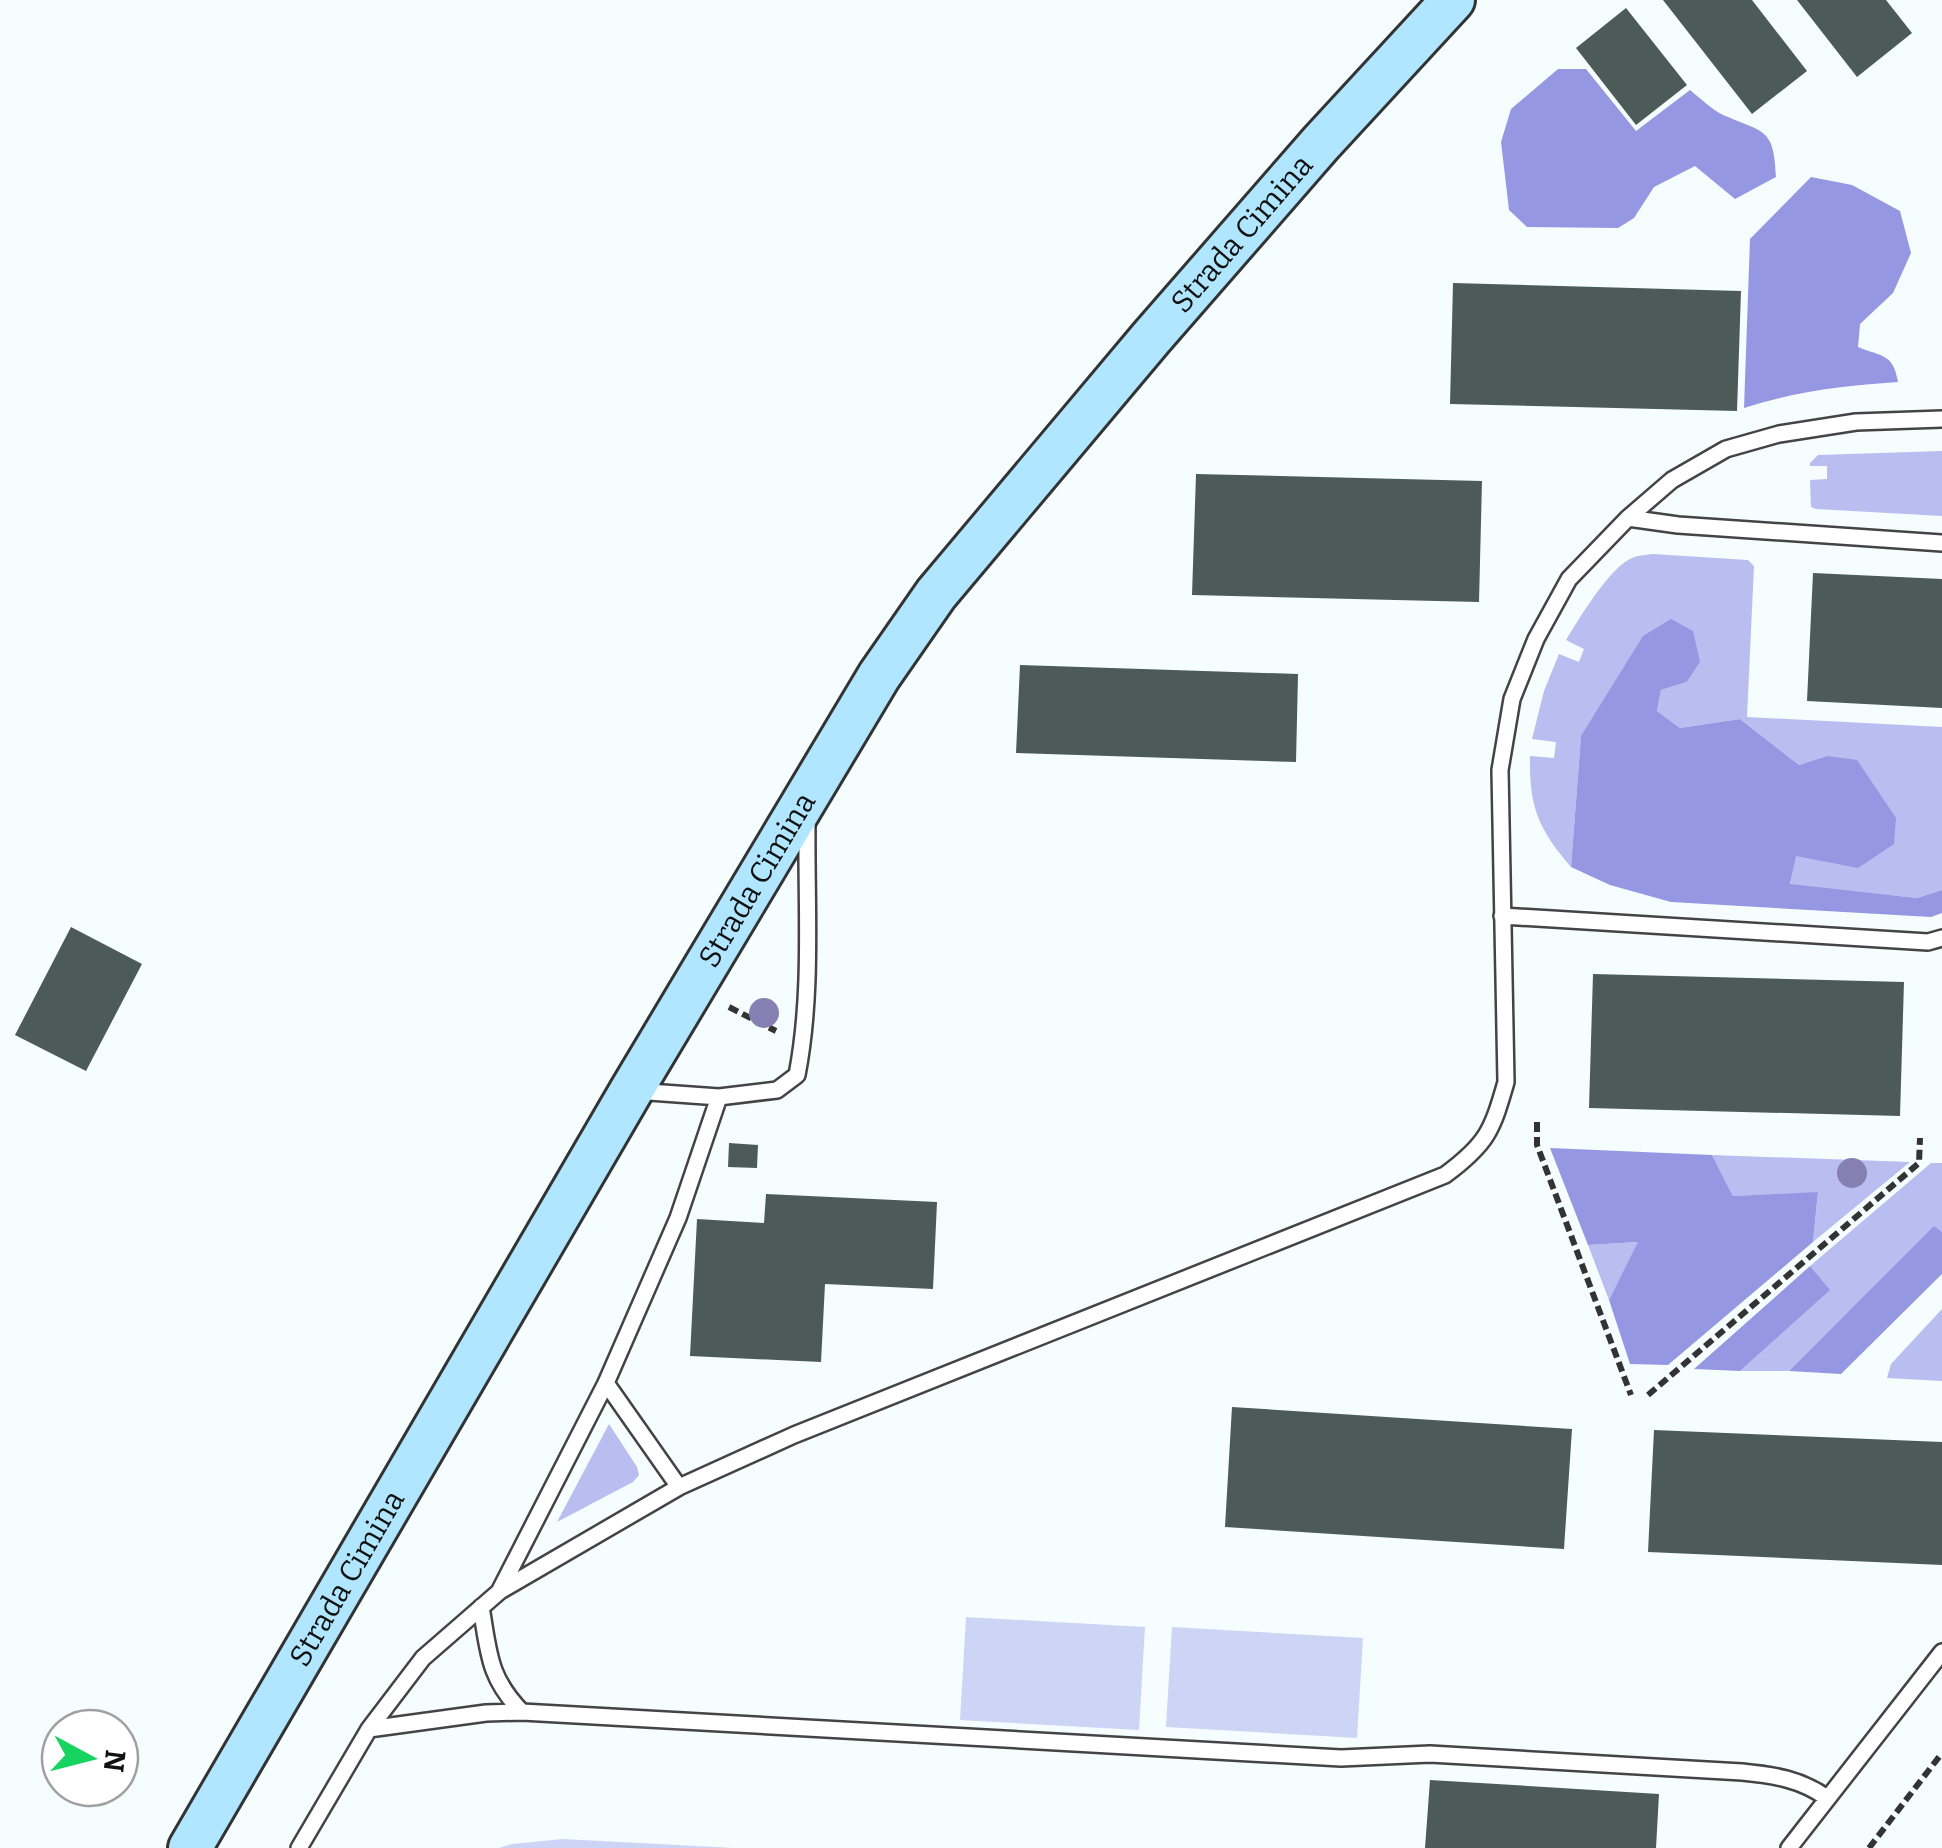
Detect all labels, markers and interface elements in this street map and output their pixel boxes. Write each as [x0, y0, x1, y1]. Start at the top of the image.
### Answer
street label: Strada Cimina [1163, 148, 1320, 320]
street label: Strada Cimina [691, 786, 823, 974]
street label: Strada Cimina [282, 1484, 412, 1673]
north arrow [40, 1708, 140, 1808]
text: N [97, 1748, 132, 1774]

